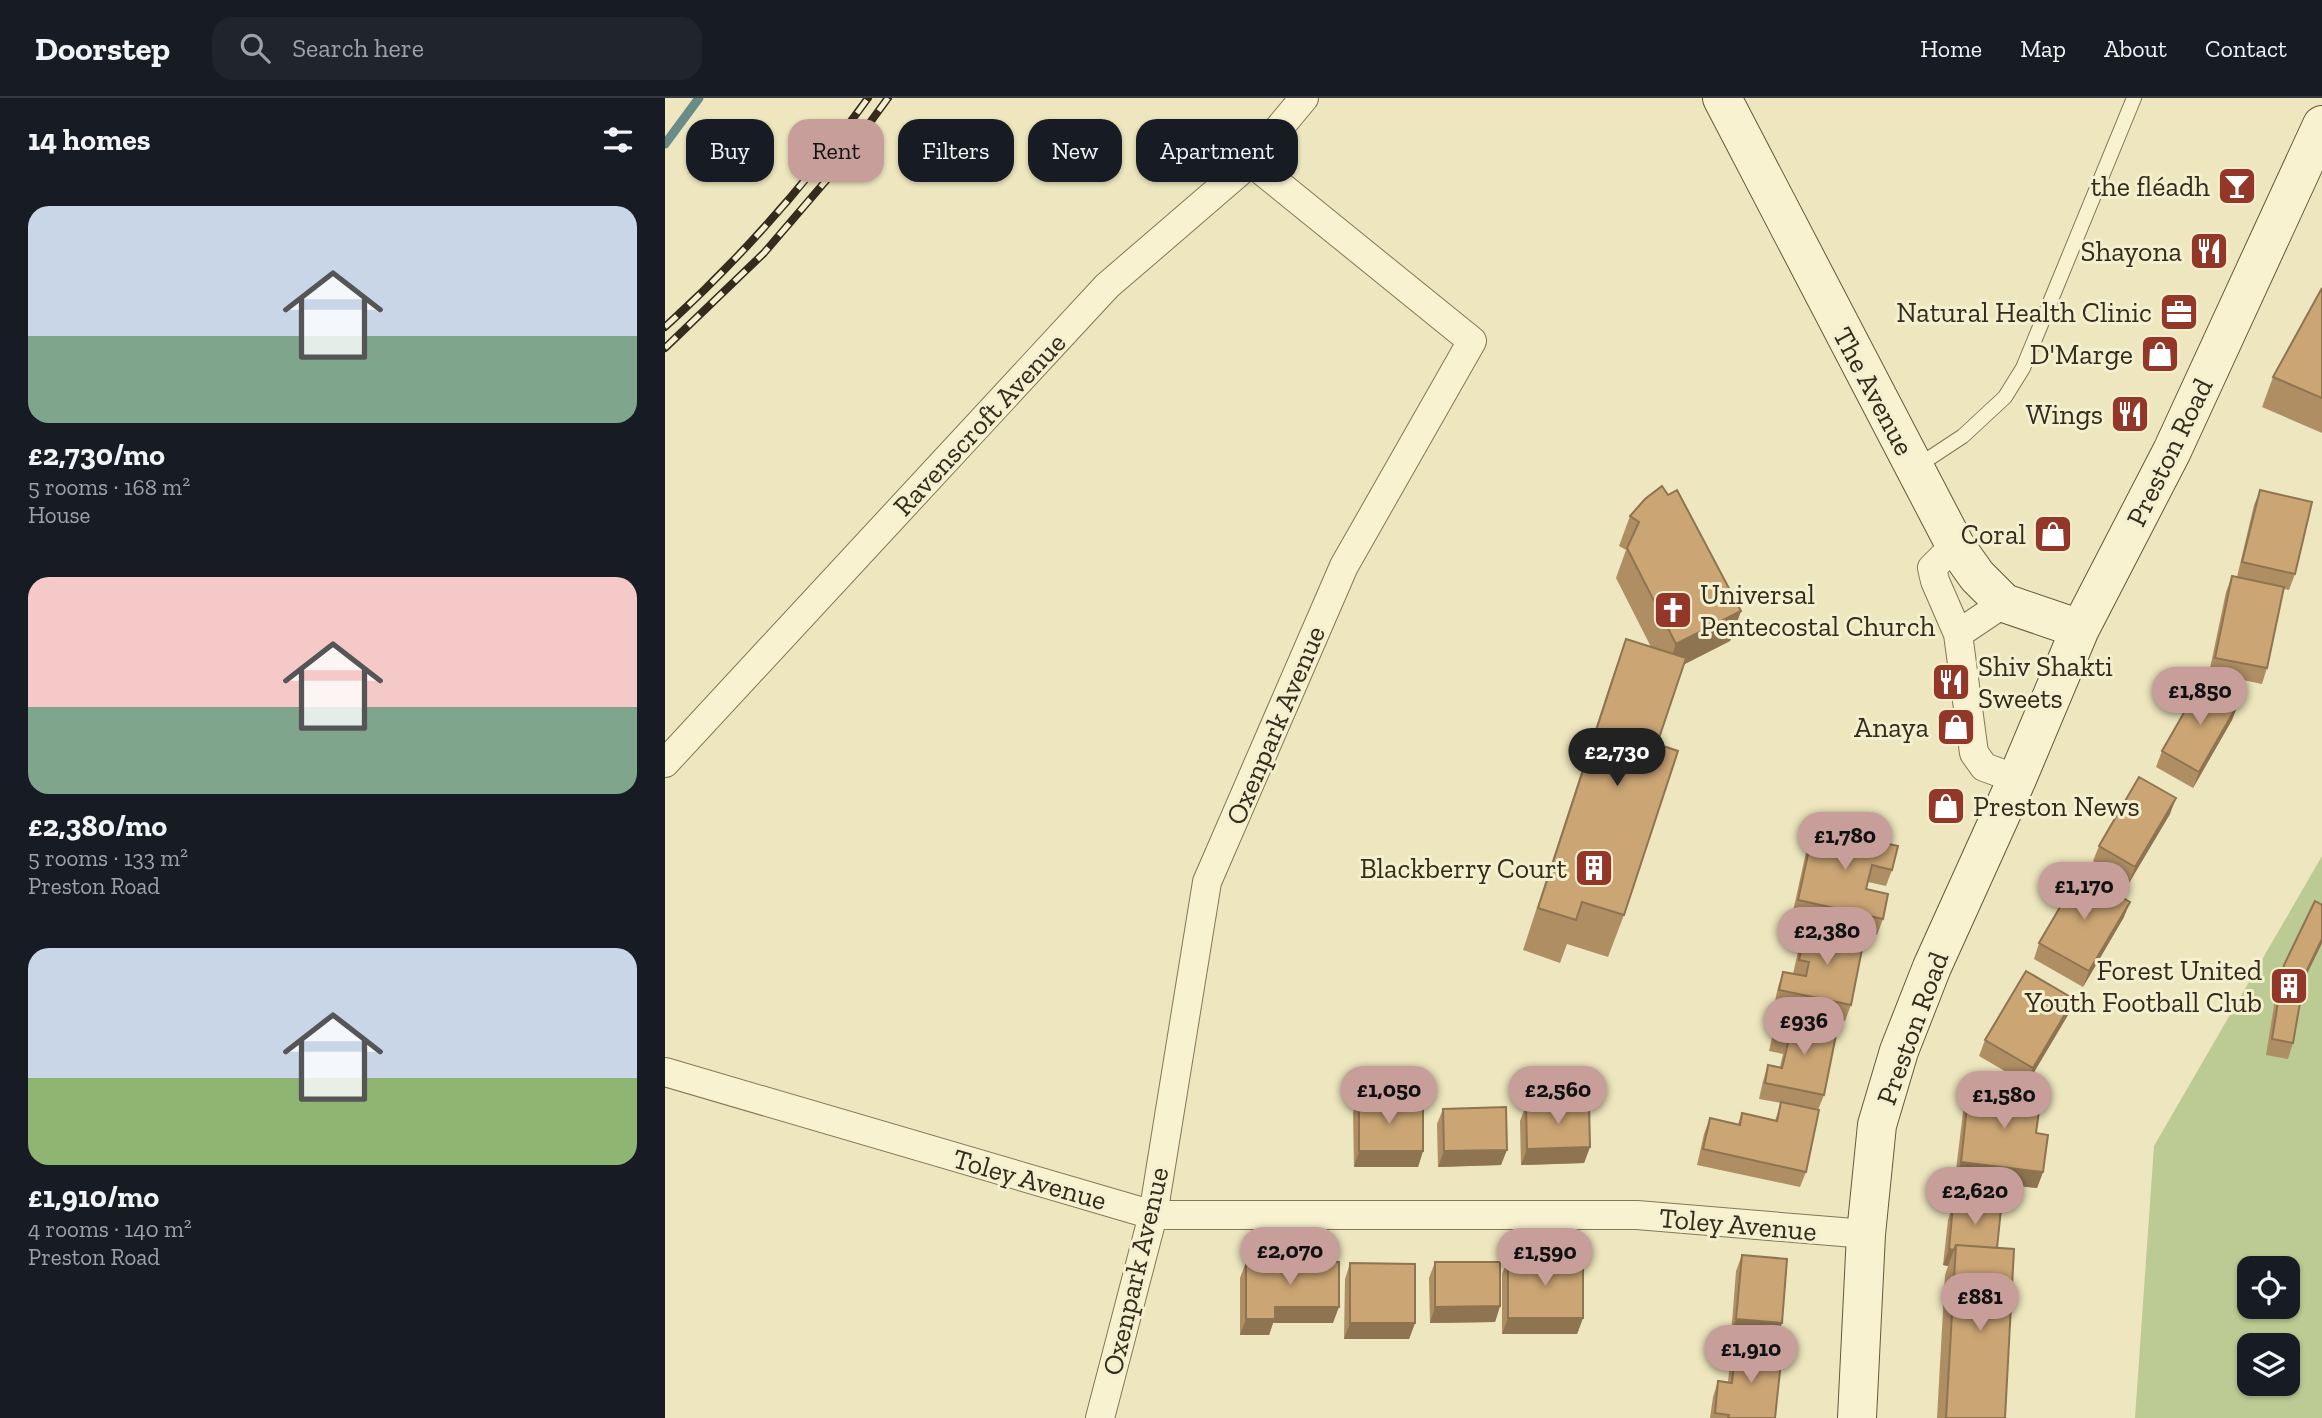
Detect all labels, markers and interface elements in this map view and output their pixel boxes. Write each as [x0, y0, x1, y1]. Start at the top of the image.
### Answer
search box [212, 17, 702, 80]
text: Doorstep [35, 29, 170, 68]
icon: search [236, 29, 274, 67]
text: Search here [292, 32, 424, 64]
text: Home [1920, 34, 1982, 63]
text: Map [2020, 34, 2066, 63]
text: About [2104, 34, 2167, 63]
text: Contact [2205, 34, 2287, 63]
chip: Buy [686, 119, 774, 182]
chip: Rent [788, 119, 884, 182]
chip: Filters [898, 119, 1014, 182]
chip: New [1028, 119, 1122, 182]
chip: Apartment [1136, 119, 1298, 182]
icon: filters [599, 121, 637, 159]
text: 14 homes [28, 122, 151, 158]
bar icon: the fléadh [2216, 165, 2258, 207]
place label: the fléadh [2091, 170, 2210, 203]
restaurant icon: Shayona [2188, 230, 2230, 272]
place label: Shayona [2081, 235, 2182, 268]
icon: home [270, 252, 396, 378]
office icon: Natural Health Clinic [2158, 291, 2200, 333]
place label: Natural Health Clinic [1896, 296, 2152, 329]
street label: The Avenue [1826, 321, 1921, 461]
street label: Ravenscroft Avenue [886, 326, 1073, 523]
shop icon: D'Marge [2139, 333, 2181, 375]
place label: D'Marge [2030, 338, 2133, 371]
street label: Preston Road [2119, 373, 2219, 532]
restaurant icon: Wings [2109, 393, 2151, 435]
place label: Wings [2026, 398, 2103, 431]
text: £2,730/mo [28, 437, 165, 473]
text: 5 rooms · 168 m² [28, 473, 190, 501]
text: House [28, 501, 90, 529]
shop icon: Coral [2032, 513, 2074, 555]
place label: Coral [1961, 518, 2026, 551]
place label: Universal Pentecostal Church [1700, 578, 1936, 643]
church icon: Universal Pentecostal Church [1652, 589, 1694, 631]
street label: Oxenpark Avenue [1219, 621, 1332, 830]
icon: home [270, 623, 396, 749]
place label: Shiv Shakti Sweets [1978, 650, 2113, 715]
restaurant icon: Shiv Shakti Sweets [1930, 661, 1972, 703]
pin: £1,850 [2143, 668, 2257, 727]
text: £1,850 [2168, 676, 2232, 704]
shop icon: Anaya [1935, 706, 1977, 748]
place label: Anaya [1854, 711, 1929, 744]
pin: £2,730 [1560, 728, 1674, 788]
text: £2,730 [1584, 737, 1650, 765]
shop icon: Preston News [1925, 785, 1967, 827]
place label: Preston News [1973, 790, 2140, 823]
text: £2,380/mo [28, 808, 167, 844]
pin: £1,780 [1788, 812, 1902, 872]
text: £1,780 [1814, 821, 1876, 849]
text: 5 rooms · 133 m² [28, 844, 188, 872]
building icon: Blackberry Court [1573, 847, 1615, 889]
place label: Blackberry Court [1360, 852, 1568, 885]
pin: £1,170 [2027, 862, 2141, 922]
text: £1,170 [2054, 871, 2114, 899]
text: Preston Road [28, 872, 160, 900]
pin: £2,380 [1770, 908, 1884, 967]
text: £2,380 [1794, 916, 1860, 944]
street label: Preston Road [1869, 947, 1955, 1109]
place label: Forest United Youth Football Club [2024, 954, 2262, 1019]
building icon: Forest United Youth Football Club [2268, 965, 2310, 1007]
icon: home [270, 994, 396, 1120]
pin: £936 [1763, 998, 1845, 1057]
text: £936 [1780, 1006, 1828, 1034]
pin: £1,050 [1332, 1066, 1446, 1126]
pin: £2,560 [1501, 1066, 1615, 1126]
pin: £1,580 [1947, 1072, 2061, 1131]
text: £1,050 [1357, 1075, 1421, 1103]
text: £2,560 [1525, 1075, 1591, 1103]
text: £1,580 [1972, 1080, 2036, 1108]
street label: Toley Avenue [949, 1142, 1110, 1217]
street label: Oxenpark Avenue [1095, 1164, 1175, 1378]
pin: £2,620 [1918, 1168, 2032, 1227]
text: £2,620 [1942, 1176, 2008, 1204]
text: £1,910/mo [28, 1179, 159, 1215]
street label: Toley Avenue [1658, 1201, 1818, 1248]
text: 4 rooms · 140 m² [28, 1215, 192, 1243]
pin: £2,070 [1233, 1228, 1347, 1287]
pin: £1,590 [1488, 1228, 1602, 1288]
text: £2,070 [1257, 1236, 1323, 1264]
text: £1,590 [1513, 1237, 1577, 1265]
text: Preston Road [28, 1243, 160, 1271]
map controls [2237, 1256, 2300, 1396]
button: locate [2237, 1256, 2300, 1319]
pin: £881 [1939, 1274, 2021, 1333]
text: £881 [1957, 1282, 2003, 1310]
pin: £1,910 [1694, 1326, 1808, 1385]
button: layers [2237, 1333, 2300, 1396]
text: £1,910 [1721, 1334, 1781, 1362]

